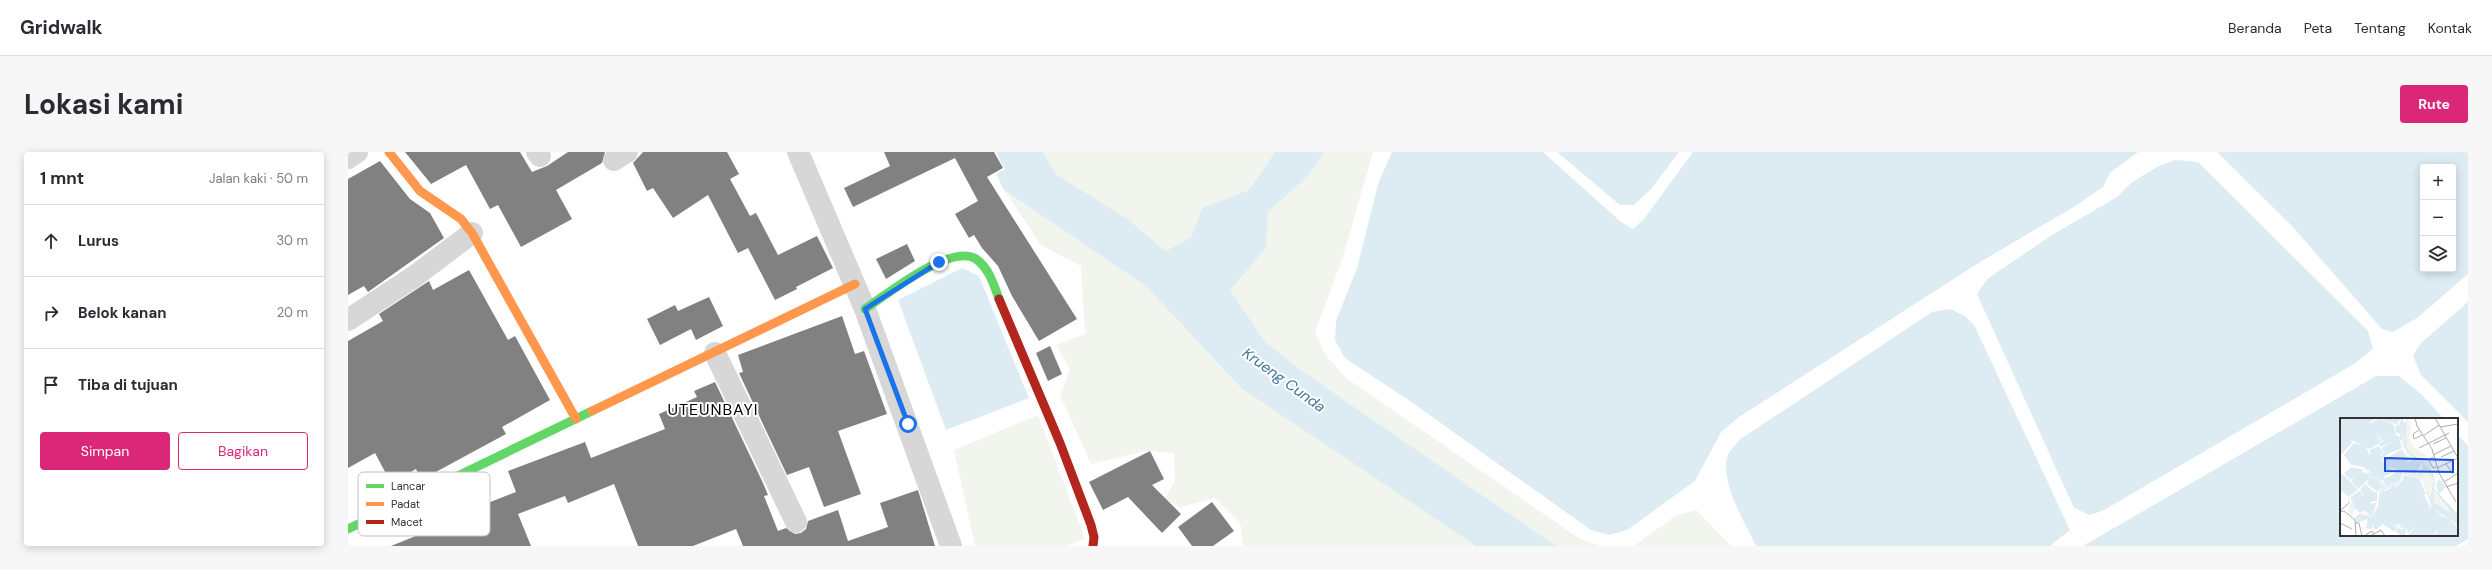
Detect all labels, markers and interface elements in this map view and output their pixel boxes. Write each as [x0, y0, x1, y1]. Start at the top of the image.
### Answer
text: Gridwalk [20, 15, 102, 40]
text: Beranda [2228, 19, 2282, 37]
text: Peta [2304, 19, 2332, 37]
text: Tentang [2354, 19, 2406, 37]
text: Kontak [2428, 19, 2472, 37]
button: Rute [2400, 85, 2468, 123]
text: Lokasi kami [24, 86, 183, 123]
map controls [2420, 164, 2456, 272]
button: + [2420, 164, 2456, 200]
text: 1 mnt [40, 167, 84, 189]
text: Jalan kaki · 50 m [209, 170, 308, 187]
button: − [2420, 200, 2456, 236]
icon: ahead [40, 230, 62, 252]
text: Lurus [78, 231, 119, 251]
text: 30 m [276, 232, 308, 249]
button: layers [2420, 236, 2456, 272]
route end [930, 253, 948, 271]
icon: right [40, 302, 62, 324]
text: Belok kanan [78, 303, 166, 323]
text: 20 m [277, 304, 308, 321]
water label: Krueng Cunda [1238, 343, 1330, 417]
icon: arrive [40, 374, 62, 396]
text: Tiba di tujuan [78, 375, 178, 395]
district label: UTEUNBAYI [668, 399, 758, 420]
route start [899, 415, 917, 433]
inset map [2340, 418, 2458, 536]
button: Simpan [40, 432, 170, 470]
button: Bagikan [178, 432, 308, 470]
legend [358, 472, 490, 536]
text: Lancar [391, 479, 425, 493]
text: Padat [391, 497, 420, 511]
text: Macet [391, 515, 423, 529]

